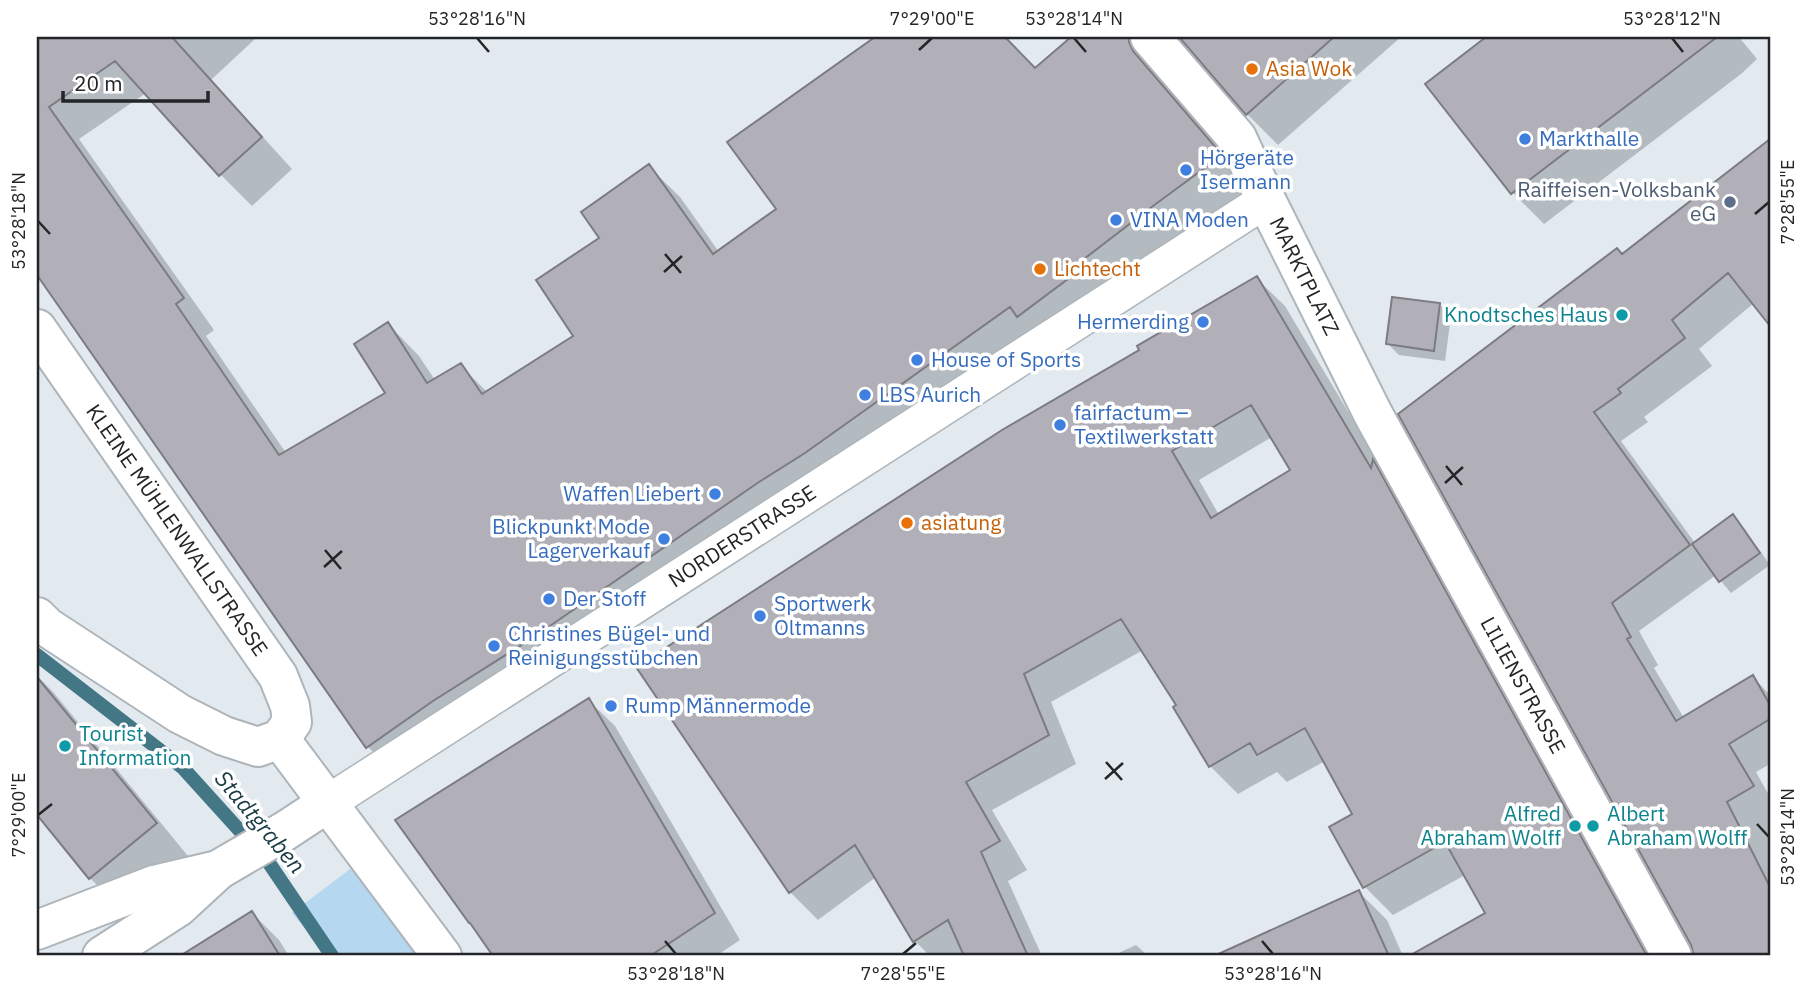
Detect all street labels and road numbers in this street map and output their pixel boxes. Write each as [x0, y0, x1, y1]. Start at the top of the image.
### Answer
street label: MARKTPLATZ [1264, 212, 1346, 340]
street label: KLEINE MÜHLENWALLSTRASSE [80, 398, 275, 661]
street label: NORDERSTRASSE [663, 478, 821, 593]
street label: LILIENSTRASSE [1475, 611, 1573, 758]

